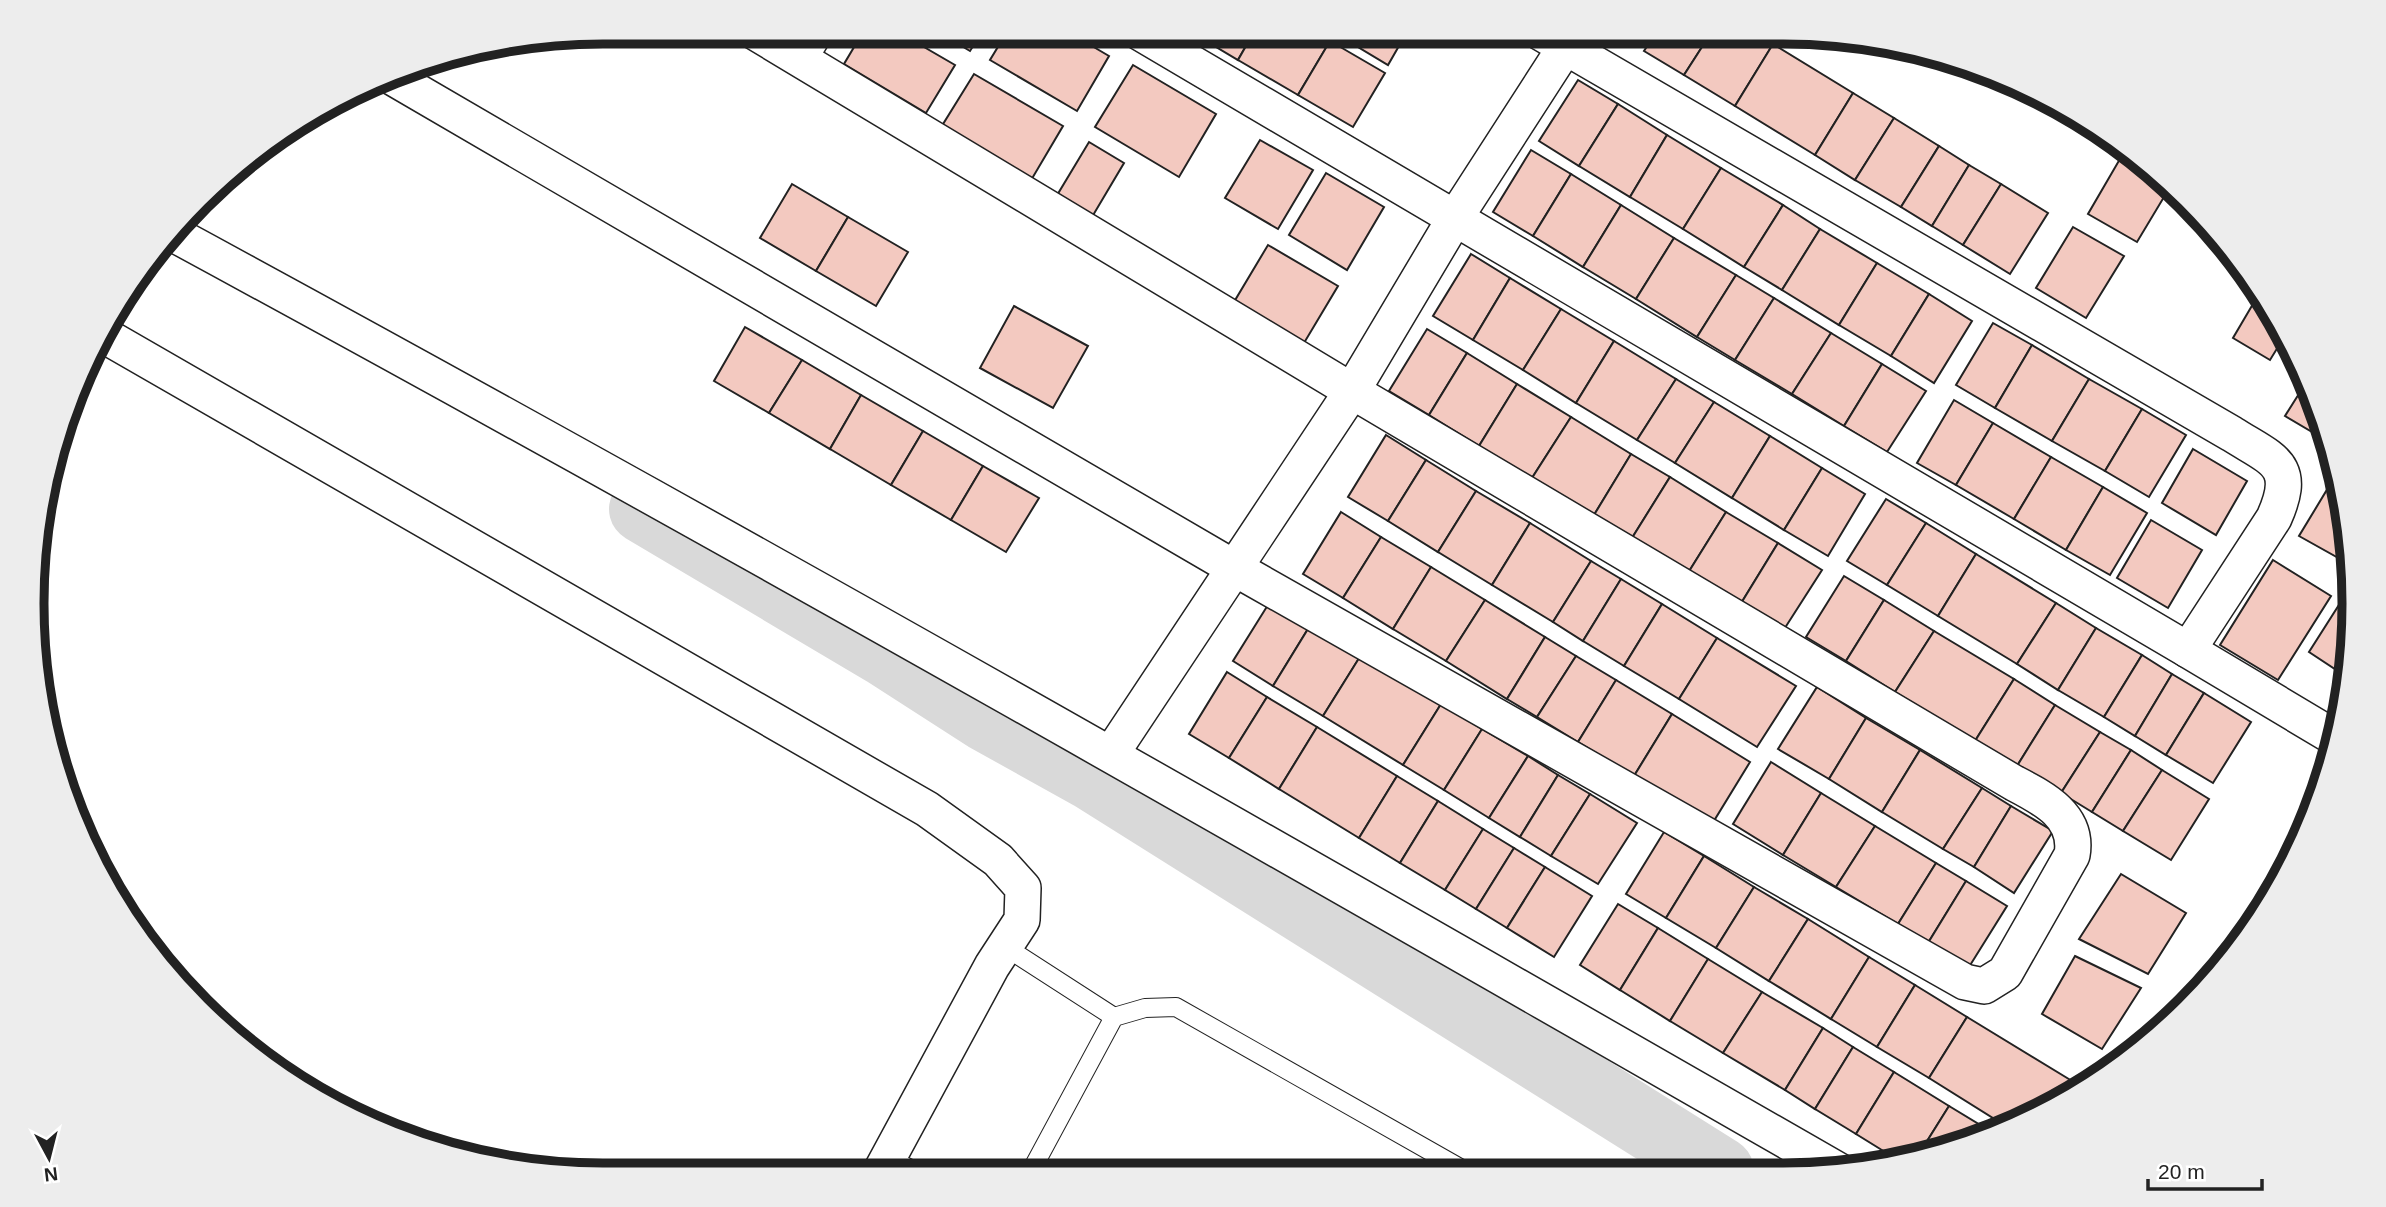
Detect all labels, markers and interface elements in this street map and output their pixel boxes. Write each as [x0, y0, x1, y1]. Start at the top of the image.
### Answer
north arrow [14, 1123, 84, 1193]
scale bar [2148, 1148, 2262, 1192]
text: 20 m [2158, 1160, 2205, 1183]
text: N [43, 1163, 59, 1186]

